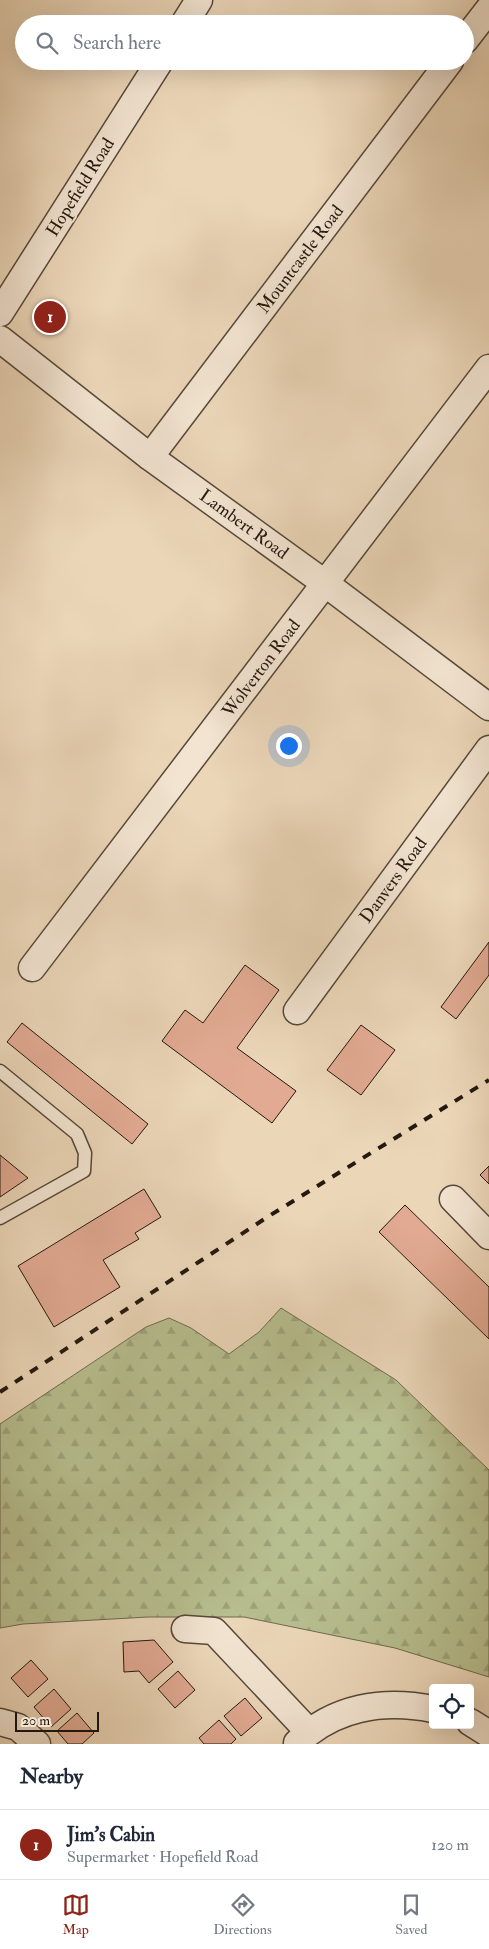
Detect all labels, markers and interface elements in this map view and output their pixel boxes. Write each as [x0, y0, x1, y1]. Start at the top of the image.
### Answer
search box [15, 15, 474, 70]
icon: search [33, 29, 61, 57]
text: Search here [73, 31, 161, 55]
street label: Hopefield Road [41, 134, 120, 241]
street label: Mountcastle Road [252, 200, 349, 318]
pin: 1 [34, 298, 66, 336]
street label: Lambert Road [195, 484, 293, 565]
street label: Wolverton Road [216, 615, 306, 723]
your location [276, 733, 302, 759]
street label: Danvers Road [355, 833, 432, 928]
map controls [429, 1684, 474, 1729]
button: locate [429, 1684, 474, 1729]
scale bar [15, 1709, 99, 1732]
text: 20 m [22, 1712, 50, 1729]
text: Nearby [20, 1763, 83, 1790]
text: Jim's Cabin [67, 1823, 155, 1847]
text: 1 [33, 1835, 39, 1855]
text: 120 m [431, 1835, 469, 1855]
text: Supermarket · Hopefield Road [67, 1847, 259, 1867]
tab: Map [62, 1891, 90, 1938]
tab: Directions [213, 1891, 272, 1938]
tab: Saved [395, 1891, 427, 1938]

